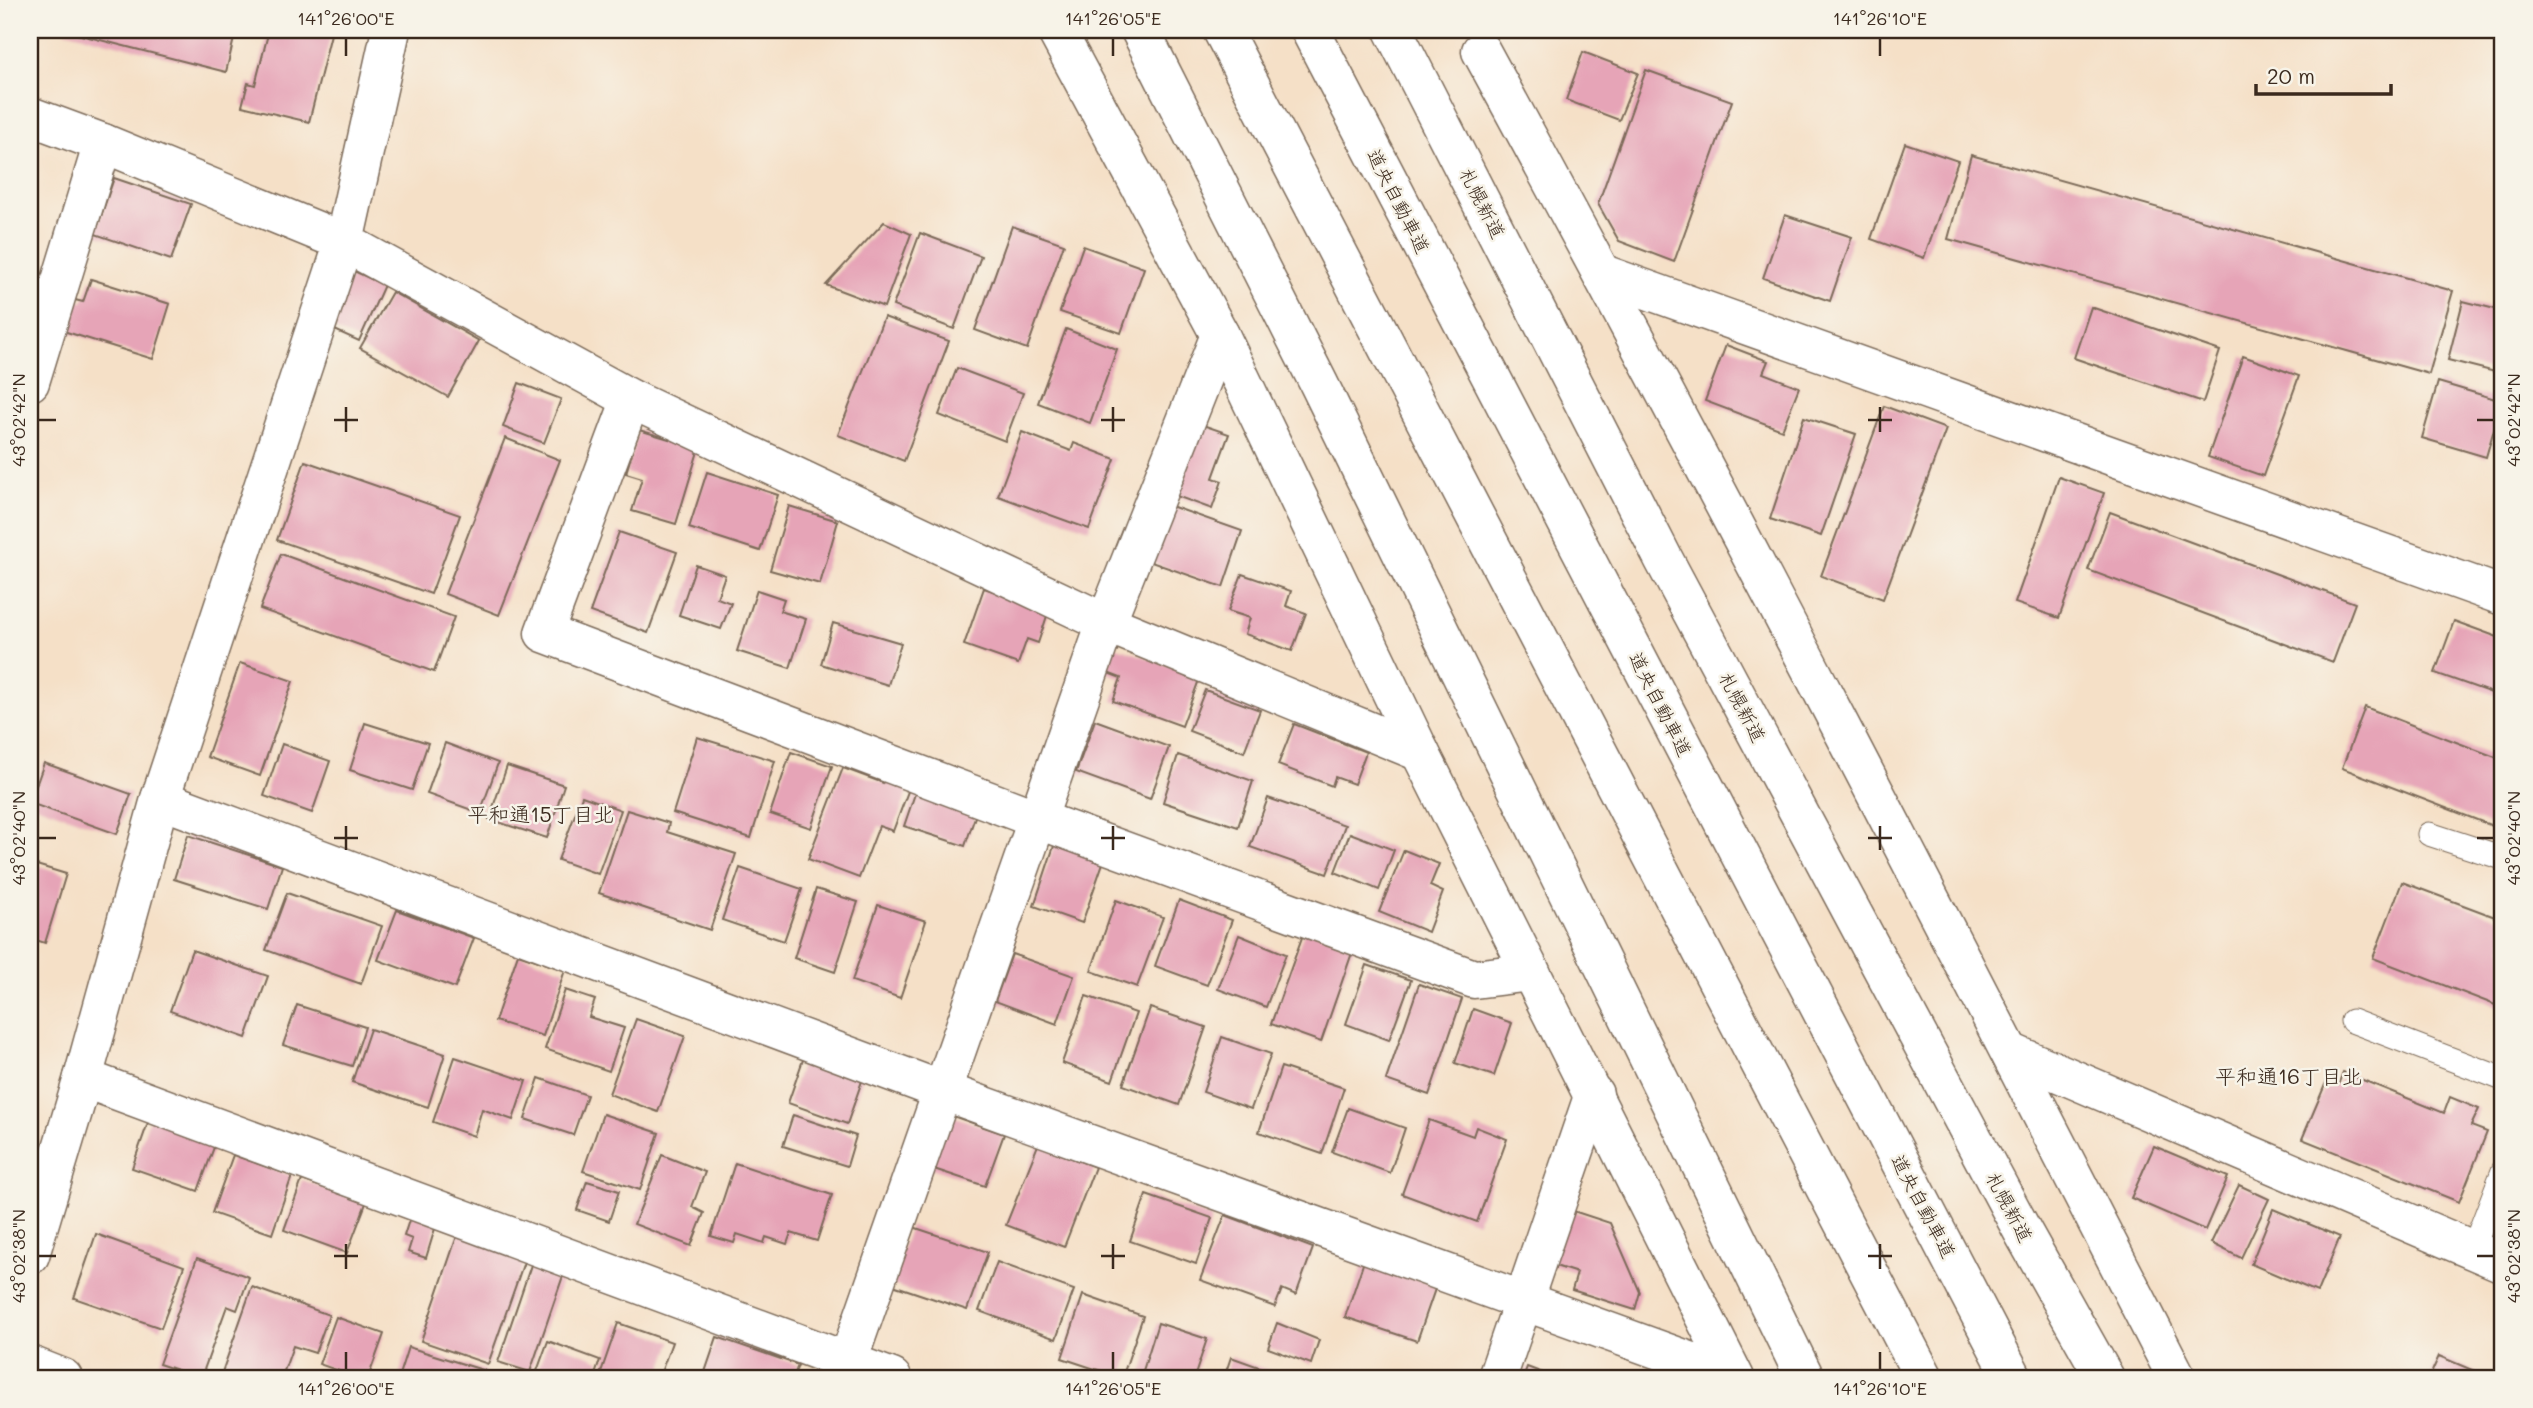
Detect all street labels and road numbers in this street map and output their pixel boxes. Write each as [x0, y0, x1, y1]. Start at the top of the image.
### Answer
street label: 道央自動車道 [1362, 145, 1436, 257]
street label: 札幌新道 [1455, 163, 1511, 243]
street label: 道央自動車道 [1624, 648, 1698, 760]
street label: 札幌新道 [1714, 668, 1772, 746]
street label: 道央自動車道 [1886, 1150, 1962, 1262]
street label: 札幌新道 [1981, 1168, 2039, 1246]

